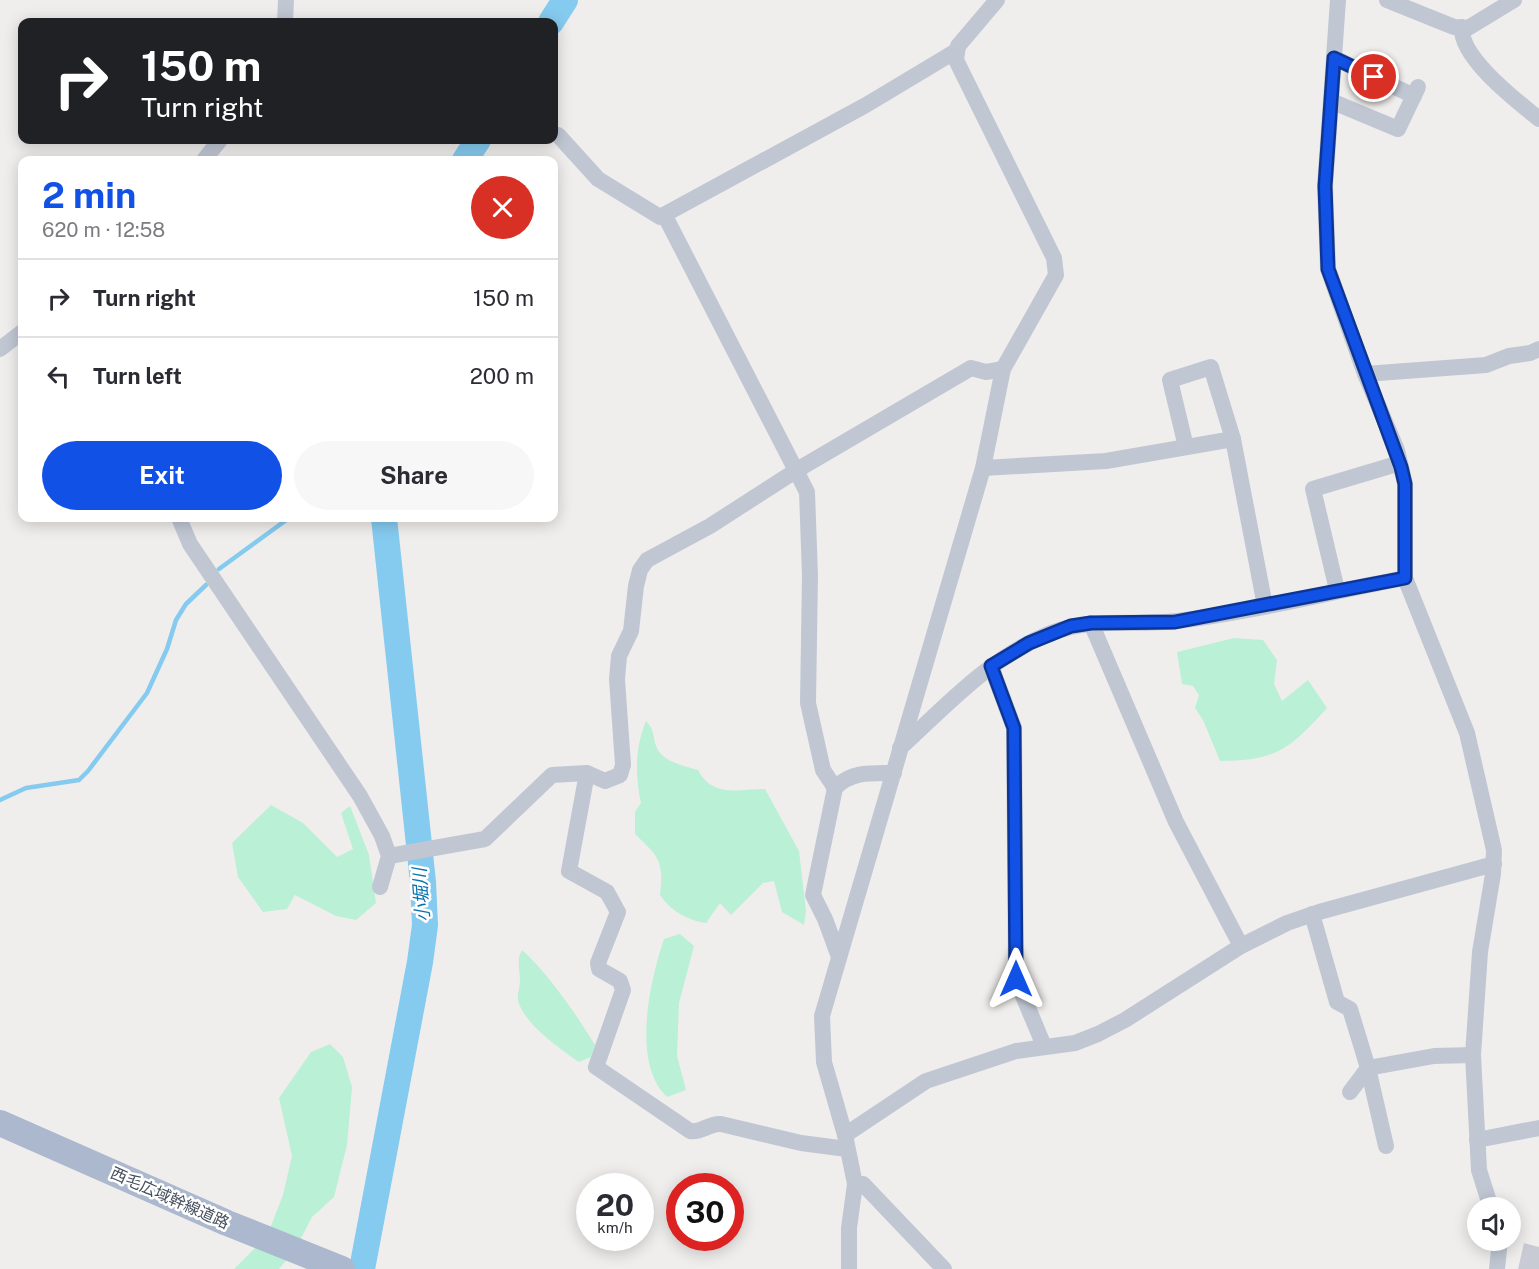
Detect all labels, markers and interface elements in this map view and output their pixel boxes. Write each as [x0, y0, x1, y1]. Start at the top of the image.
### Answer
text: 150 m [141, 41, 261, 90]
icon: right [42, 42, 120, 120]
pin [1348, 51, 1399, 102]
icon: arrive [1357, 60, 1390, 93]
text: Turn right [141, 91, 264, 123]
text: 2 min [42, 174, 136, 216]
button: close [471, 176, 534, 239]
text: 620 m · 12:58 [42, 218, 165, 242]
icon: right [42, 282, 75, 315]
text: Turn right [93, 285, 196, 311]
text: 150 m [473, 285, 534, 311]
icon: left [42, 360, 75, 393]
text: Turn left [93, 363, 182, 389]
text: 200 m [470, 363, 534, 389]
button: Exit [42, 441, 282, 510]
button: Share [294, 441, 534, 510]
water label: 小堀川 [409, 865, 433, 923]
position arrow [984, 947, 1048, 1011]
street label: 西毛広域幹線道路 [108, 1163, 232, 1233]
speed limit sign: 30 [666, 1173, 744, 1251]
text: 20 [596, 1187, 634, 1223]
map controls [1467, 1197, 1521, 1251]
button: sound [1467, 1197, 1521, 1251]
text: km/h [597, 1219, 633, 1236]

